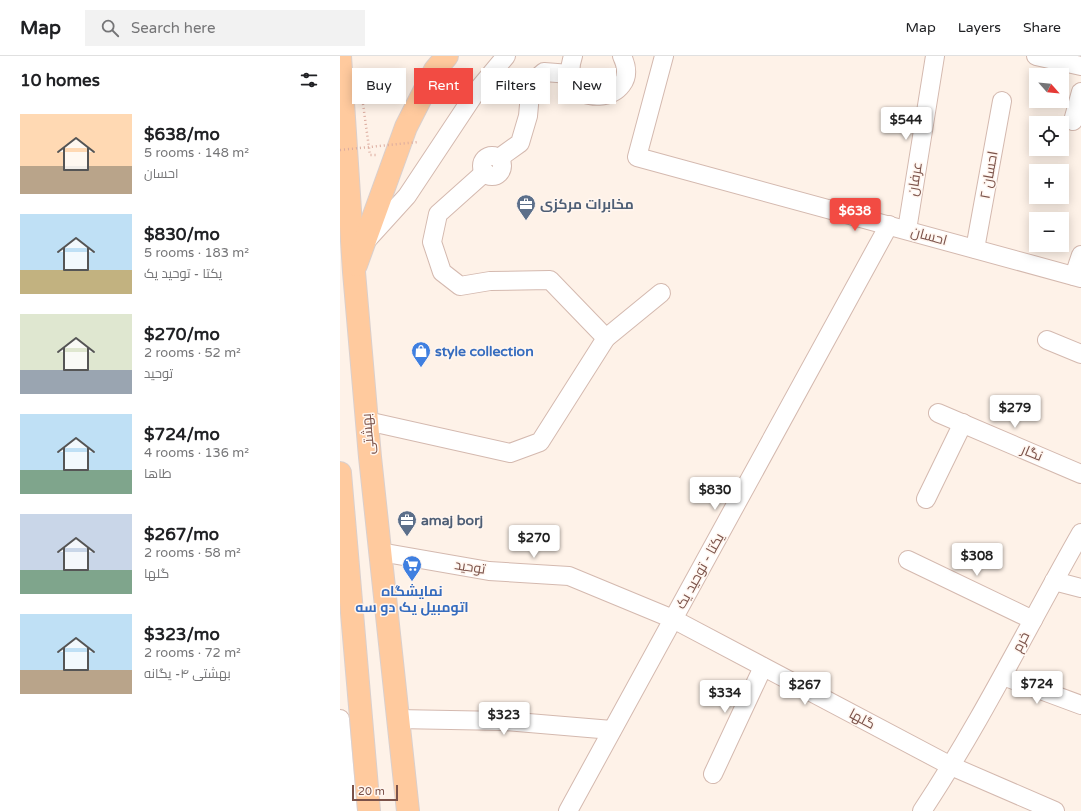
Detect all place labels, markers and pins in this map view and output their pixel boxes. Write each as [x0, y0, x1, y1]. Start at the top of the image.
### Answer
pin: $544 [882, 107, 930, 141]
office icon: مخابرات مرکزی [515, 193, 537, 221]
place label: مخابرات مرکزی [540, 196, 634, 213]
pin: $638 [831, 198, 879, 232]
shop icon: style collection [410, 340, 432, 368]
place label: style collection [435, 343, 534, 360]
pin: $279 [991, 395, 1039, 429]
pin: $830 [691, 477, 739, 511]
office icon: amaj borj [396, 509, 418, 537]
place label: amaj borj [421, 512, 483, 529]
pin: $270 [510, 525, 558, 559]
pin: $308 [953, 543, 1001, 577]
supermarket icon: نمایشگاه اتومبیل یک دو سه [401, 554, 423, 582]
place label: نمایشگاه اتومبیل یک دو سه [355, 583, 469, 616]
pin: $724 [1013, 671, 1061, 705]
pin: $267 [781, 672, 829, 706]
pin: $334 [701, 680, 749, 714]
pin: $323 [480, 702, 528, 736]

